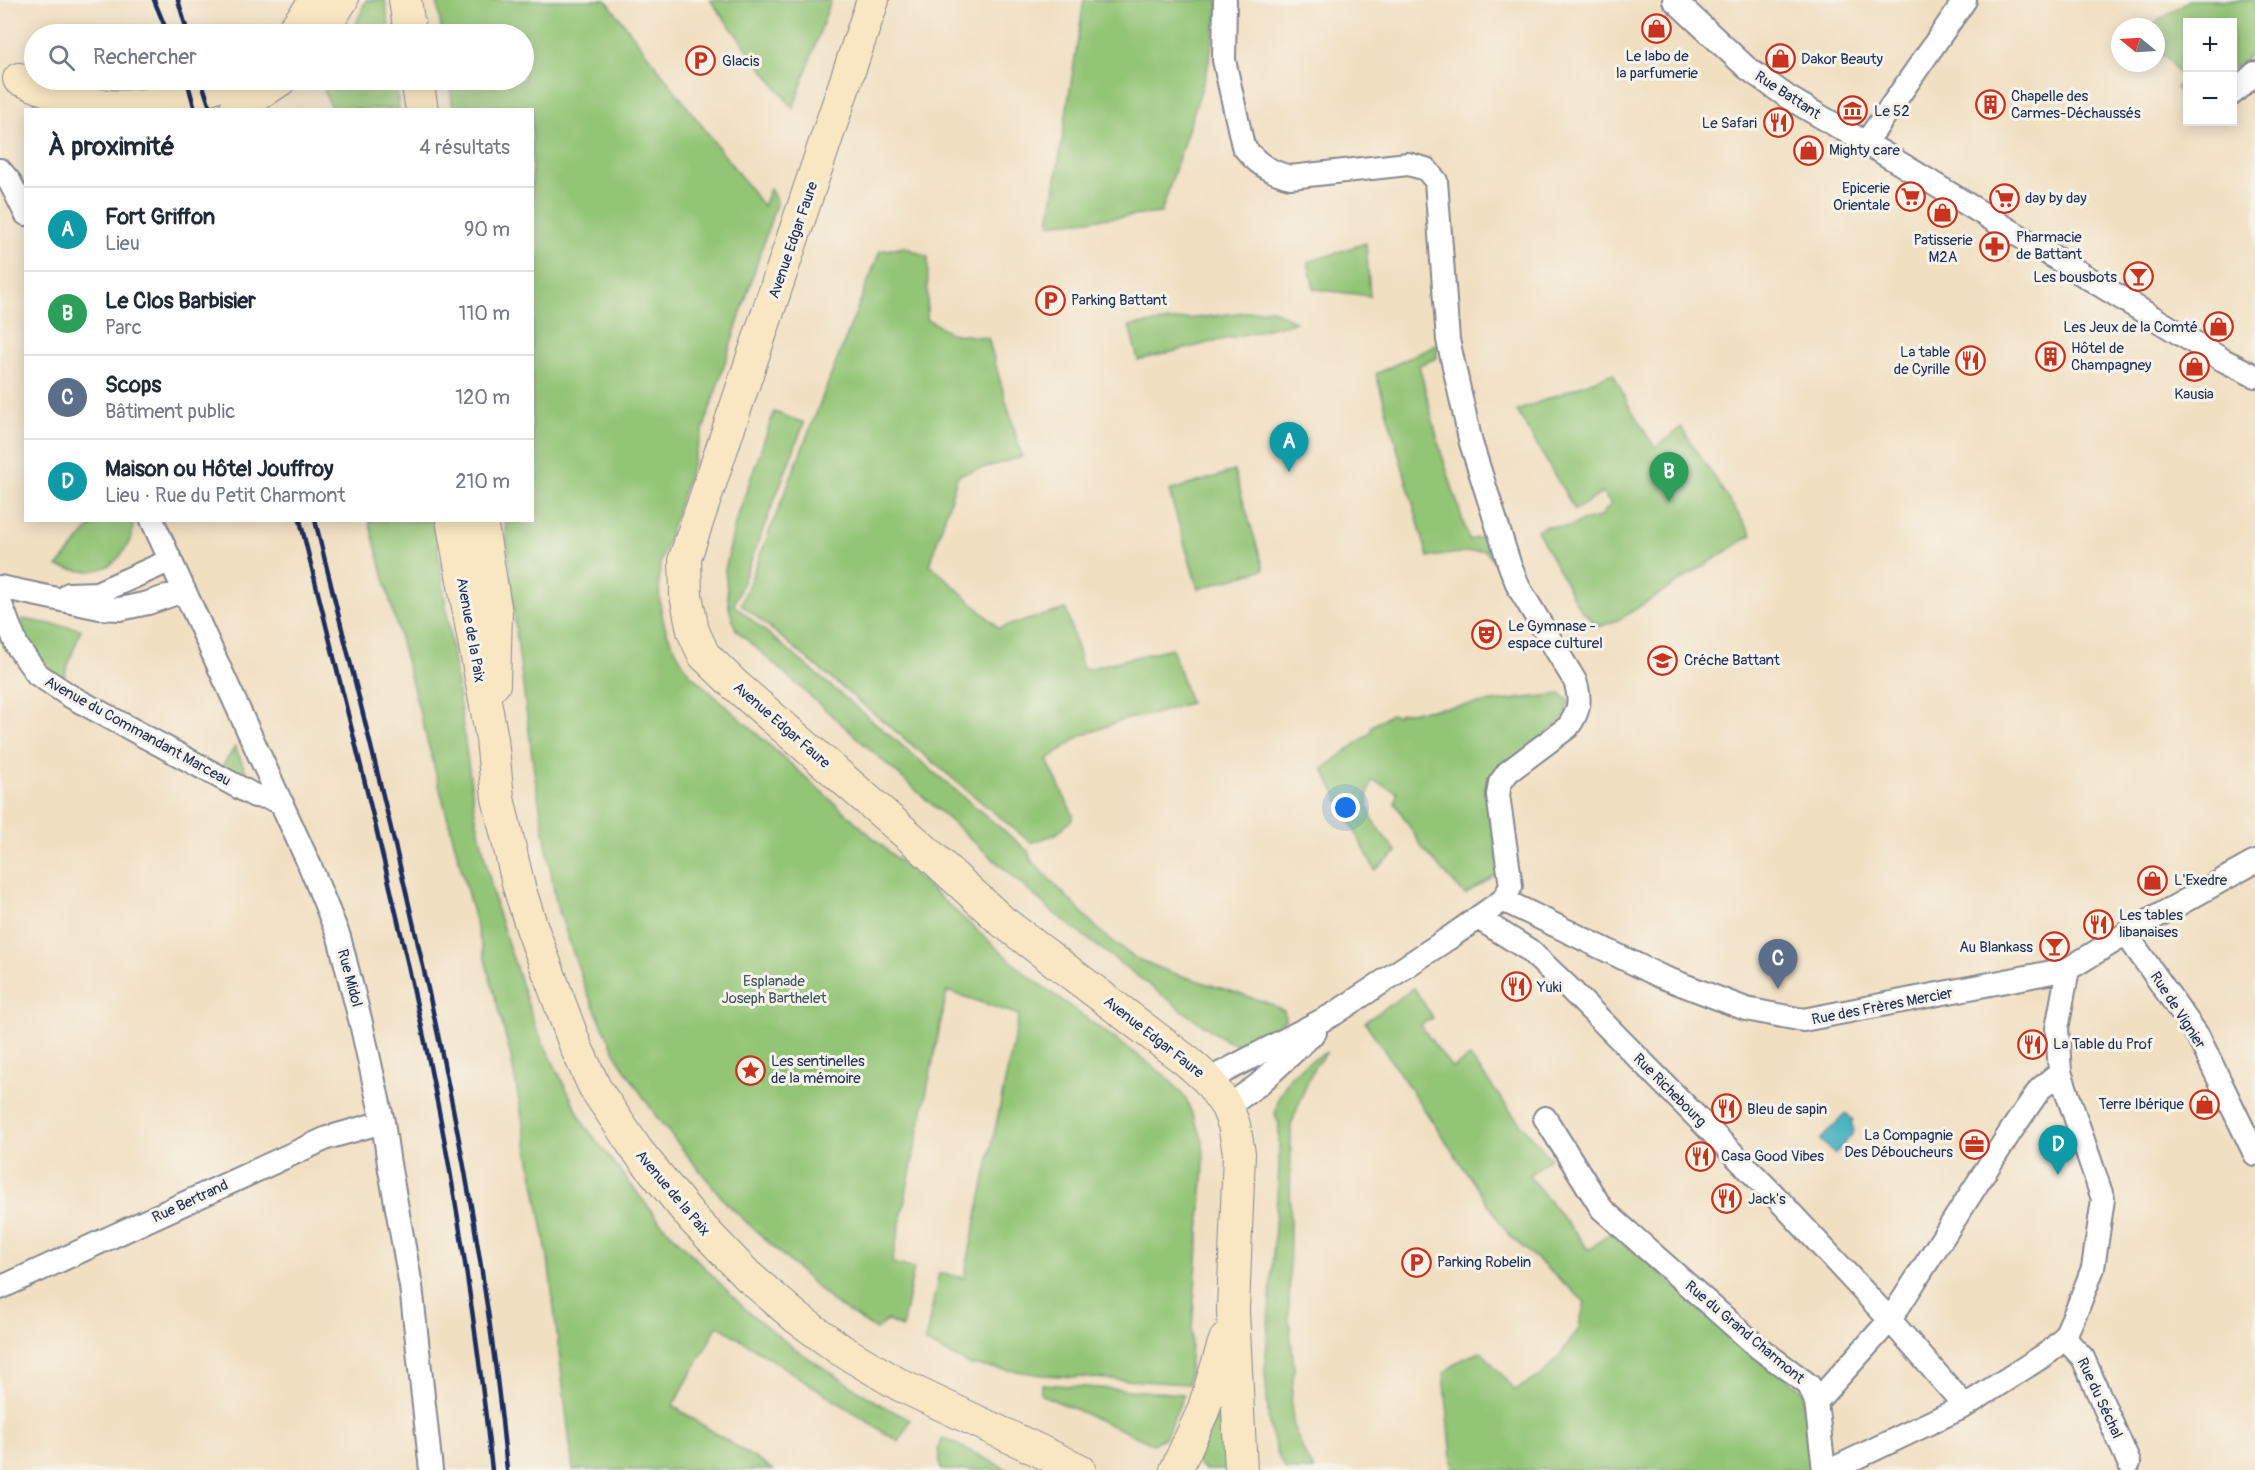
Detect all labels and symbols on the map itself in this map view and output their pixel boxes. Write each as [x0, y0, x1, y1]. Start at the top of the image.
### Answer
shop icon: Le labo de la parfumerie [1641, 13, 1673, 45]
north arrow [2111, 18, 2165, 72]
shop icon: Dakor Beauty [1764, 43, 1796, 75]
parking icon: Glacis [685, 45, 717, 77]
place label: Le labo de la parfumerie [1616, 47, 1699, 83]
place label: Dakor Beauty [1801, 50, 1883, 69]
place label: Glacis [722, 52, 760, 71]
street label: Rue Battant [1751, 67, 1825, 124]
place label: Chapelle des Carmes-Déchaussés [2011, 87, 2141, 123]
building icon: Chapelle des Carmes-Déchaussés [1974, 89, 2006, 121]
museum icon: Le 52 [1837, 95, 1869, 127]
place label: Le 52 [1874, 102, 1910, 121]
restaurant icon: Le Safari [1762, 107, 1794, 139]
place label: Le Safari [1702, 114, 1757, 133]
shop icon: Mighty care [1792, 134, 1824, 166]
place label: Mighty care [1829, 141, 1901, 160]
street label: Avenue Edgar Faure [765, 179, 823, 301]
place label: Epicerie Orientale [1833, 179, 1891, 215]
supermarket icon: Epicerie Orientale [1895, 181, 1927, 213]
supermarket icon: day by day [1988, 182, 2020, 214]
place label: day by day [2025, 189, 2087, 208]
shop icon: Patisserie M2A [1927, 197, 1959, 229]
place label: Pharmacie de Battant [2016, 228, 2083, 264]
pharmacy icon: Pharmacie de Battant [1979, 230, 2011, 262]
place label: Patisserie M2A [1913, 231, 1973, 267]
bar icon: Les bousbots [2122, 261, 2154, 293]
place label: Les bousbots [2033, 268, 2117, 287]
parking icon: Parking Battant [1034, 284, 1066, 316]
place label: Parking Battant [1071, 291, 1168, 310]
shop icon: Les Jeux de la Comté [2203, 311, 2235, 343]
place label: Les Jeux de la Comté [2063, 318, 2198, 337]
place label: Hôtel de Champagney [2071, 339, 2152, 375]
building icon: Hôtel de Champagney [2034, 341, 2066, 373]
place label: La table de Cyrille [1894, 343, 1951, 379]
restaurant icon: La table de Cyrille [1955, 345, 1987, 377]
shop icon: Kausia [2178, 351, 2210, 383]
place label: Kausia [2174, 385, 2214, 404]
pin: A [1270, 422, 1308, 472]
pin: B [1650, 452, 1688, 502]
street label: Avenue de la Paix [452, 576, 489, 684]
place label: Le Gymnase - espace culturel [1508, 617, 1603, 653]
theatre icon: Le Gymnase - espace culturel [1471, 619, 1503, 651]
school or university icon: Créche Battant [1647, 644, 1679, 676]
place label: Créche Battant [1684, 651, 1781, 670]
street label: Avenue du Commandant Marceau [41, 672, 234, 791]
street label: Avenue Edgar Faure [729, 678, 835, 773]
your location [1331, 793, 1360, 822]
shop icon: L'Exedre [2137, 864, 2169, 896]
place label: L'Exedre [2174, 871, 2228, 890]
place label: Les tables libanaises [2119, 906, 2183, 942]
restaurant icon: Les tables libanaises [2082, 908, 2114, 940]
bar icon: Au Blankass [2038, 931, 2070, 963]
place label: Au Blankass [1959, 938, 2033, 957]
pin: C [1758, 940, 1798, 989]
street label: Rue Midol [333, 947, 366, 1009]
street label: Rue de Vignier [2146, 968, 2210, 1053]
restaurant icon: Yuki [1500, 971, 1532, 1003]
park label: Esplanade Joseph Barthelet [721, 972, 827, 1008]
place label: Yuki [1536, 978, 1562, 997]
street label: Rue des Frères Mercier [1810, 983, 1955, 1029]
street label: Avenue Edgar Faure [1100, 992, 1208, 1083]
restaurant icon: La Table du Prof [2016, 1028, 2048, 1060]
place label: La Table du Prof [2053, 1035, 2153, 1054]
street label: Rue Richebourg [1629, 1050, 1710, 1131]
place label: Les sentinelles de la mémoire [771, 1052, 865, 1088]
place icon: Les sentinelles de la mémoire [734, 1054, 766, 1086]
shop icon: Terre Ibérique [2189, 1088, 2221, 1120]
restaurant icon: Bleu de sapin [1710, 1093, 1742, 1125]
place label: Terre Ibérique [2099, 1095, 2185, 1114]
place label: Bleu de sapin [1747, 1100, 1827, 1119]
place label: La Compagnie Des Déboucheurs [1844, 1126, 1954, 1162]
pin: D [2038, 1126, 2078, 1175]
office icon: La Compagnie Des Déboucheurs [1958, 1128, 1990, 1160]
restaurant icon: Casa Good Vibes [1684, 1140, 1716, 1172]
street label: Avenue de la Paix [631, 1147, 714, 1240]
place label: Casa Good Vibes [1721, 1147, 1824, 1166]
street label: Rue Bertrand [149, 1176, 231, 1227]
restaurant icon: Jack's [1711, 1183, 1743, 1215]
place label: Jack's [1748, 1190, 1786, 1209]
parking icon: Parking Robelin [1400, 1246, 1432, 1278]
place label: Parking Robelin [1437, 1253, 1531, 1272]
street label: Rue du Grand Charmont [1681, 1277, 1809, 1389]
street label: Rue du Séchal [2073, 1355, 2127, 1442]

